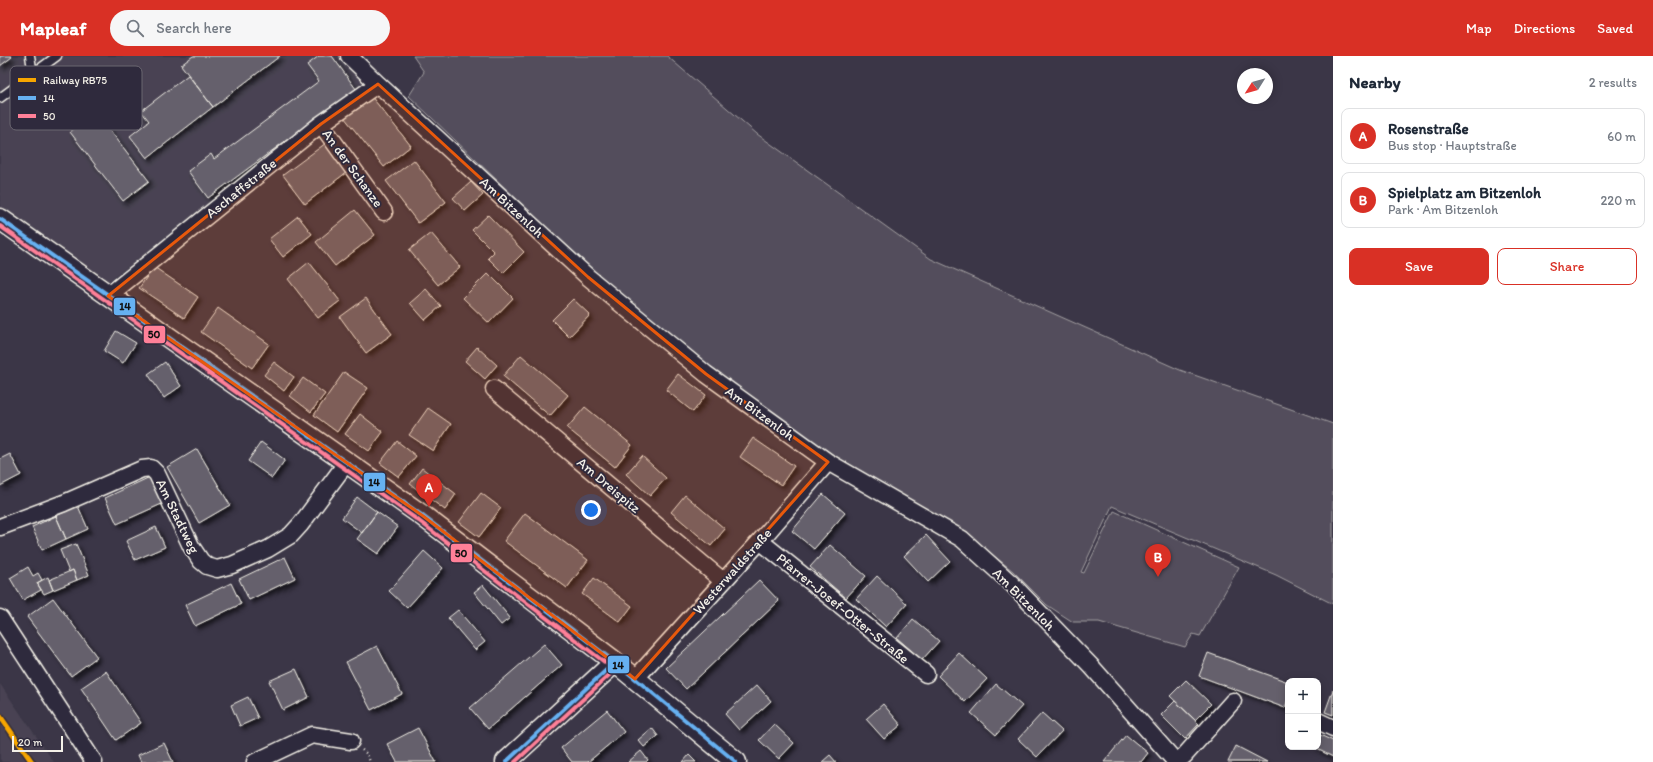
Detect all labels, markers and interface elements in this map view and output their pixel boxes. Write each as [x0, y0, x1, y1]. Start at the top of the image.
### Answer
search box [110, 10, 390, 46]
text: Mapleaf [20, 17, 86, 40]
icon: search [124, 17, 146, 39]
text: Search here [156, 19, 232, 37]
text: Map [1466, 20, 1492, 37]
text: Directions [1514, 20, 1575, 37]
text: Saved [1597, 20, 1633, 37]
legend [10, 66, 142, 130]
north arrow [1237, 68, 1273, 104]
text: Nearby [1349, 72, 1401, 92]
text: Railway RB75 [43, 74, 107, 87]
text: 2 results [1589, 75, 1637, 90]
text: 14 [43, 92, 55, 105]
text: 50 [43, 110, 56, 123]
text: Rosenstraße [1388, 120, 1469, 138]
street label: An der Schanze [319, 126, 387, 211]
text: A [1359, 129, 1367, 144]
text: 60 m [1607, 129, 1636, 144]
text: Bus stop · Hauptstraße [1388, 138, 1517, 153]
street label: Aschaffstraße [203, 155, 280, 222]
street label: Am Bitzenloh [476, 173, 548, 242]
text: Spielplatz am Bitzenloh [1388, 184, 1541, 202]
text: B [1359, 193, 1367, 208]
text: 220 m [1600, 193, 1636, 208]
text: Park · Am Bitzenloh [1388, 202, 1498, 217]
button: Save [1349, 248, 1489, 285]
button: Share [1497, 248, 1637, 285]
line badge: 14 [113, 297, 136, 316]
text: 14 [119, 300, 131, 313]
line badge: 50 [143, 325, 166, 344]
text: 50 [148, 328, 160, 341]
street label: Am Bitzenloh [722, 383, 798, 445]
street label: Am Dreispitz [573, 454, 644, 517]
line badge: 14 [363, 472, 386, 492]
pin: A [416, 474, 442, 507]
street label: Am Stadtweg [152, 476, 203, 557]
text: 14 [368, 476, 380, 489]
your location [581, 500, 601, 520]
street label: Westerwaldstraße [689, 525, 776, 618]
line badge: 50 [450, 543, 473, 563]
pin: B [1145, 544, 1171, 577]
text: 50 [455, 547, 467, 560]
street label: Pfarrer-Josef-Otter-Straße [773, 550, 913, 667]
street label: Am Bitzenloh [989, 565, 1059, 635]
line badge: 14 [607, 655, 630, 674]
text: 14 [612, 659, 624, 672]
map controls [1285, 678, 1321, 750]
button: + [1285, 678, 1321, 714]
button: − [1285, 714, 1321, 750]
scale bar [12, 734, 63, 753]
text: 20 m [18, 736, 42, 749]

